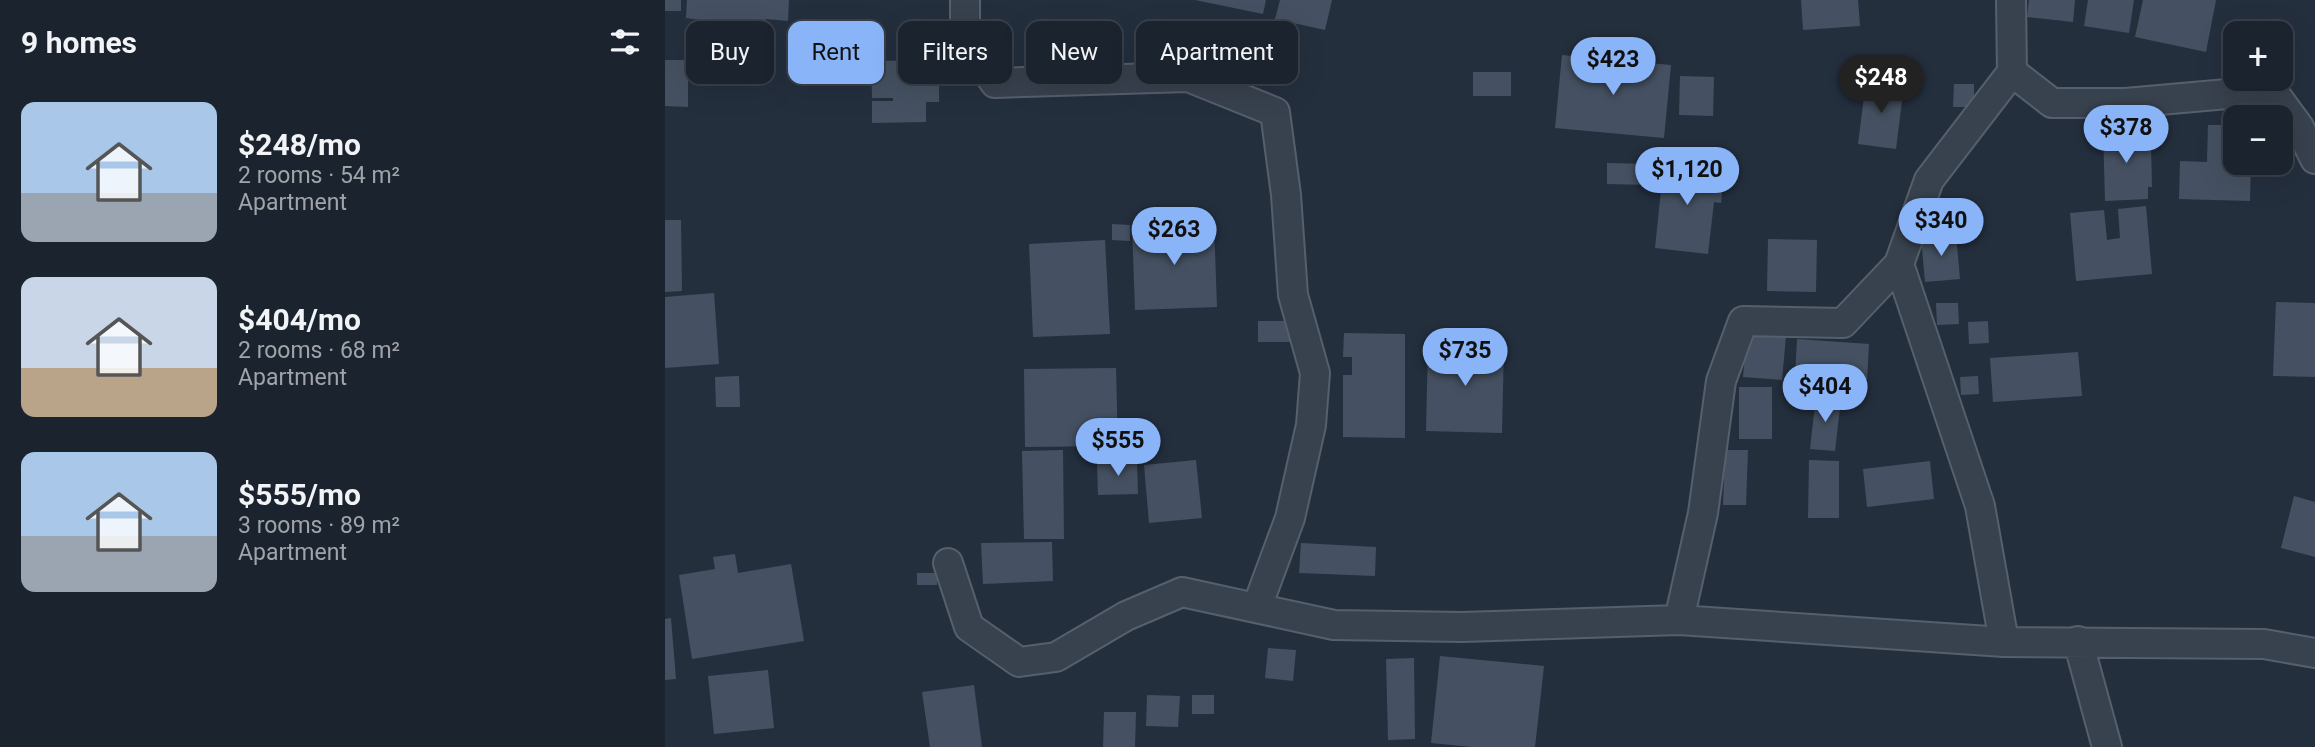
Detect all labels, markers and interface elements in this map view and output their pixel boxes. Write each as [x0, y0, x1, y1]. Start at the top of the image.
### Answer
chip: Buy [686, 21, 774, 84]
chip: Rent [788, 21, 884, 84]
chip: Filters [898, 21, 1012, 84]
chip: New [1026, 21, 1122, 84]
chip: Apartment [1136, 21, 1298, 84]
map controls [2223, 21, 2293, 175]
button: + [2223, 21, 2293, 91]
icon: filters [606, 23, 644, 61]
text: 9 homes [21, 25, 137, 60]
pin: $423 [1572, 38, 1654, 97]
text: $423 [1587, 46, 1639, 73]
pin: $248 [1840, 55, 1922, 115]
text: $248 [1855, 64, 1907, 91]
button: − [2223, 105, 2293, 175]
pin: $378 [2085, 106, 2167, 165]
text: $378 [2100, 114, 2152, 141]
text: $248/mo [238, 127, 361, 162]
icon: home [77, 130, 161, 214]
pin: $1,120 [1630, 148, 1744, 207]
text: $1,120 [1651, 156, 1723, 183]
text: 2 rooms · 54 m² [238, 162, 400, 189]
text: Apartment [238, 189, 347, 216]
pin: $340 [1900, 198, 1982, 258]
text: $340 [1915, 207, 1967, 234]
pin: $263 [1133, 208, 1215, 267]
text: $263 [1148, 216, 1200, 243]
text: $404/mo [238, 302, 361, 337]
icon: home [77, 305, 161, 389]
pin: $735 [1424, 328, 1506, 388]
text: 2 rooms · 68 m² [238, 337, 400, 364]
text: $735 [1439, 337, 1491, 364]
text: Apartment [238, 364, 347, 391]
pin: $404 [1784, 364, 1866, 424]
text: $404 [1799, 373, 1851, 400]
pin: $555 [1077, 419, 1159, 478]
text: $555 [1092, 427, 1144, 454]
text: $555/mo [238, 477, 361, 512]
icon: home [77, 480, 161, 564]
text: 3 rooms · 89 m² [238, 512, 400, 539]
text: Apartment [238, 539, 347, 566]

